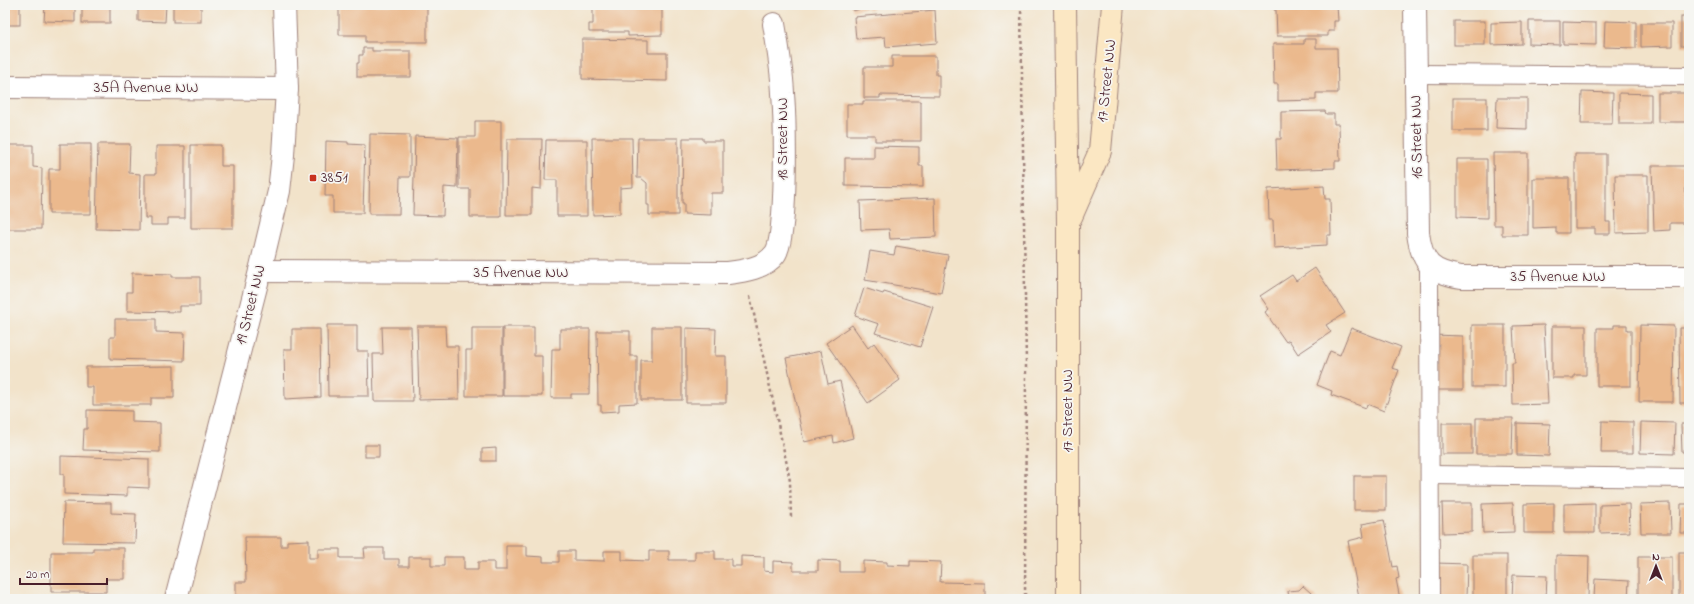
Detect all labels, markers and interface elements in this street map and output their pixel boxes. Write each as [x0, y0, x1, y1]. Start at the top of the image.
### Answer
street label: 17 Street NW [1091, 38, 1123, 124]
street label: 35A Avenue NW [94, 76, 198, 100]
street label: 16 Street NW [1404, 95, 1430, 179]
street label: 18 Street NW [771, 98, 795, 180]
place label: 3851 [321, 166, 348, 190]
marker: 3851 [308, 173, 318, 183]
street label: 35 Avenue NW [474, 261, 568, 285]
street label: 19 Street NW [230, 263, 272, 347]
street label: 35 Avenue NW [1511, 265, 1605, 289]
street label: 17 Street NW [1056, 369, 1080, 453]
north arrow [1636, 546, 1676, 586]
text: N [1652, 549, 1660, 565]
scale bar [20, 560, 107, 586]
text: 20 m [26, 566, 49, 584]

